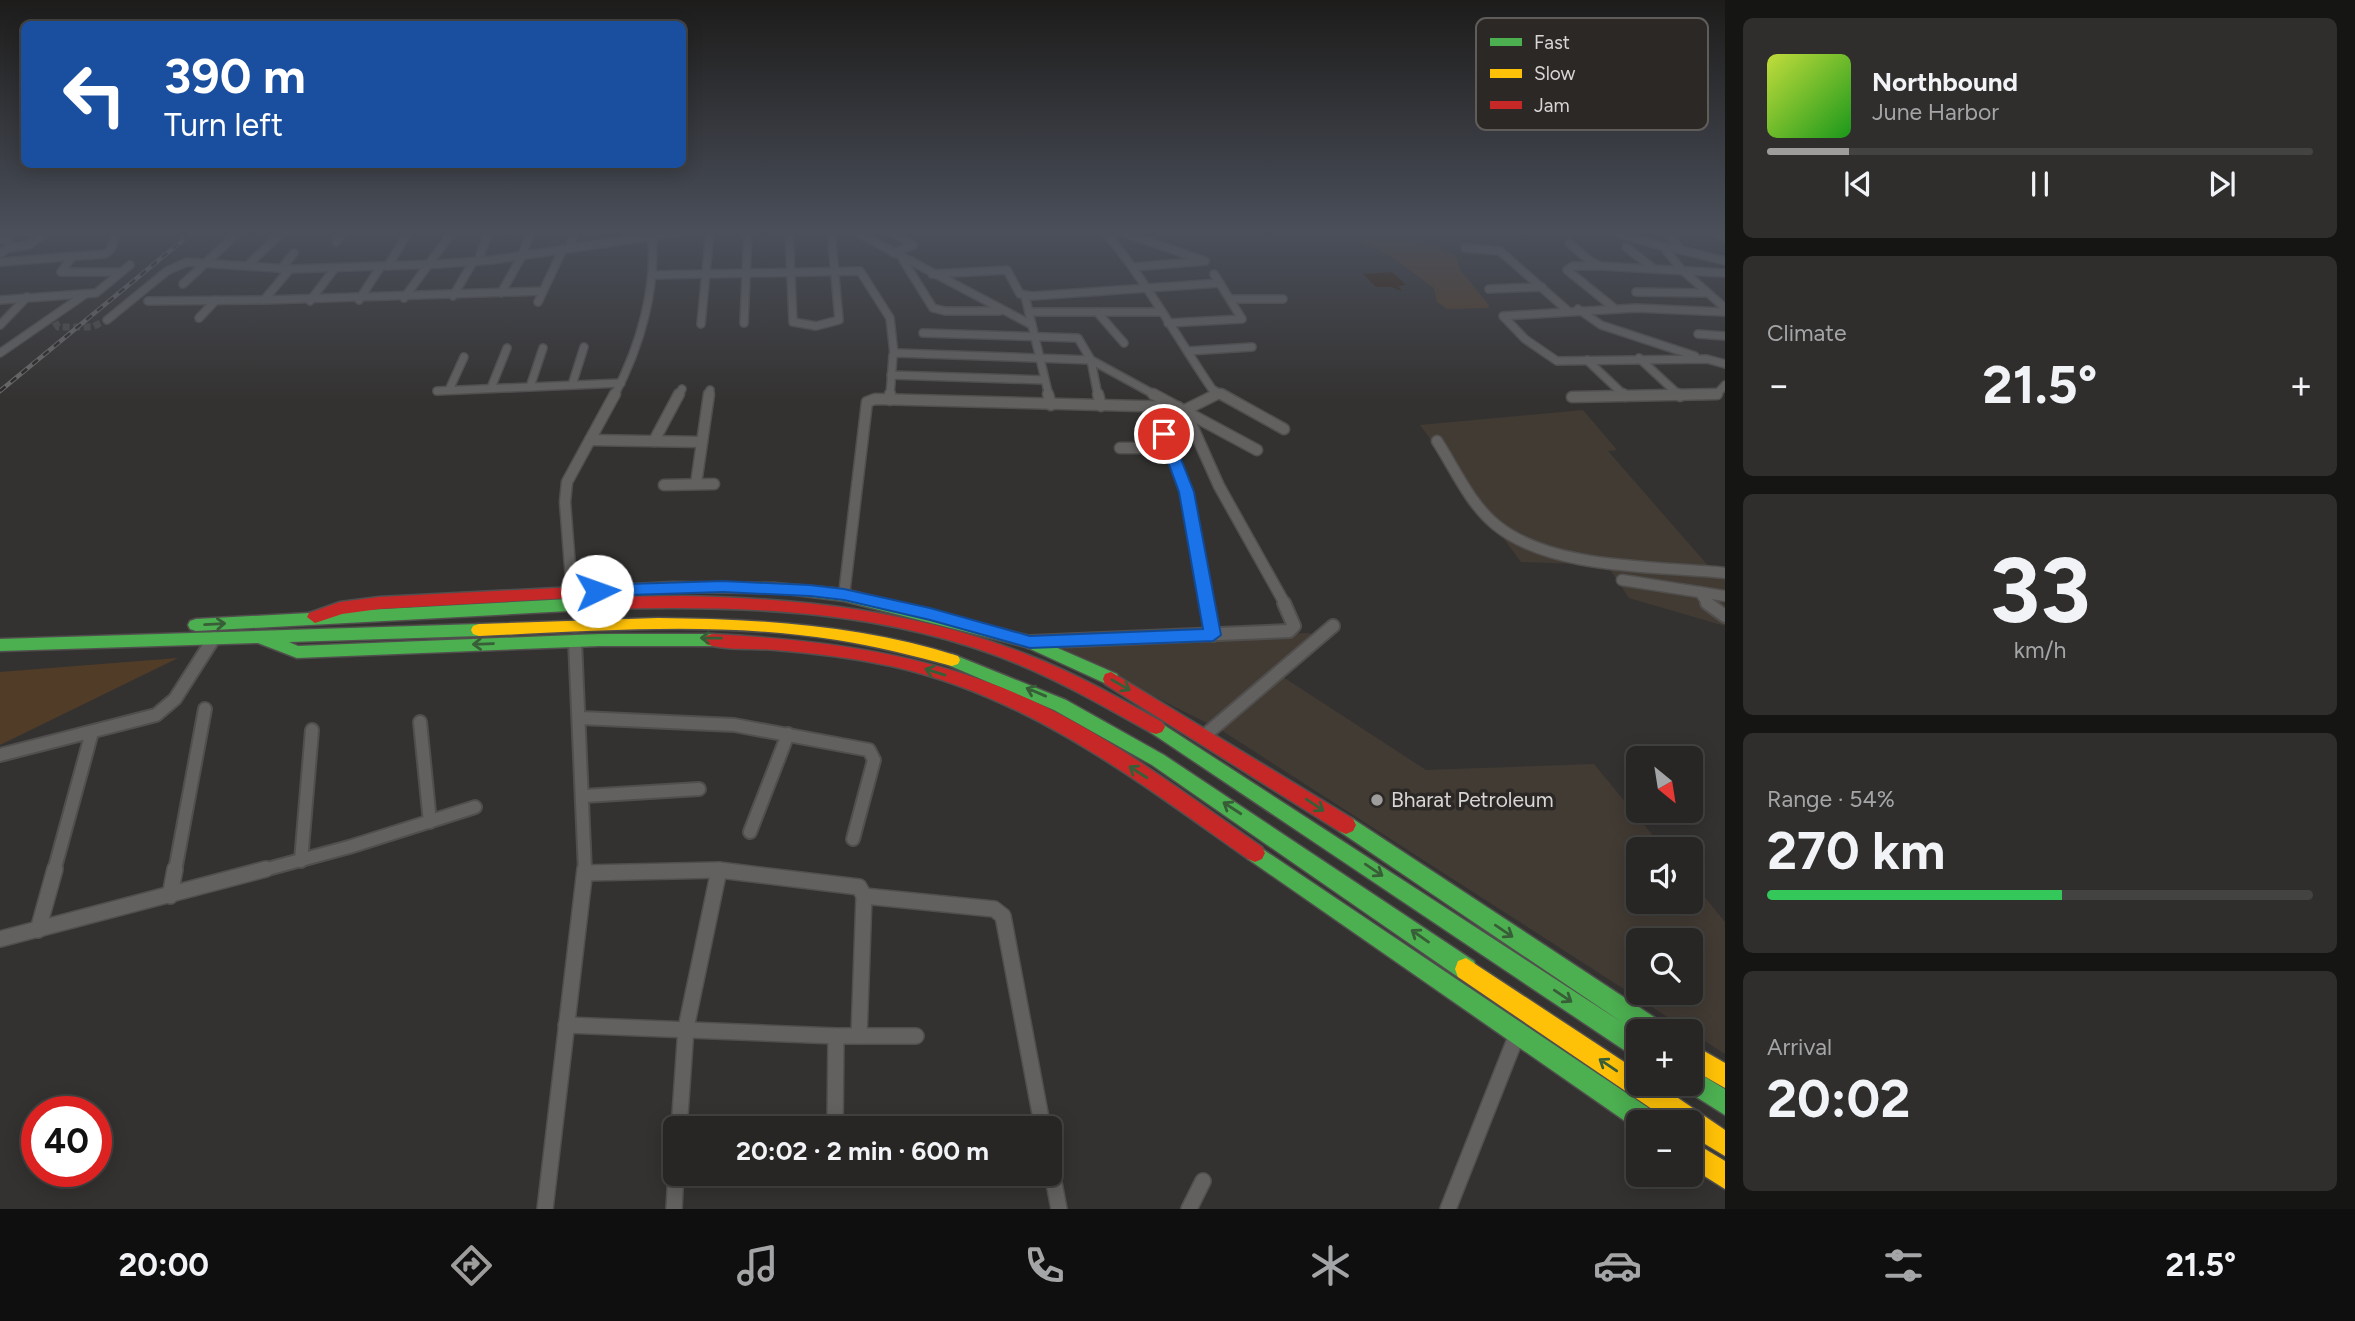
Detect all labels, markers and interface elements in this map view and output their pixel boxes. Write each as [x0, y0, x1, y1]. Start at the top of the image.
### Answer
legend [1476, 18, 1708, 130]
text: Fast [1534, 31, 1570, 54]
text: 390 m [164, 46, 306, 105]
icon: left [49, 49, 140, 140]
text: Slow [1534, 62, 1576, 85]
text: Northbound [1872, 66, 2018, 98]
text: Jam [1534, 94, 1570, 117]
text: June Harbor [1872, 98, 1999, 126]
text: Turn left [164, 106, 283, 144]
icon: previous [1839, 165, 1877, 203]
icon: pause [2021, 165, 2059, 203]
icon: next [2203, 165, 2241, 203]
text: Climate [1767, 319, 1846, 347]
text: 21.5° [1983, 354, 2097, 416]
text: − [1767, 362, 1791, 408]
text: + [2289, 362, 2313, 408]
pin [1134, 404, 1194, 464]
icon: arrive [1145, 415, 1183, 453]
text: 33 [1989, 536, 2091, 645]
position arrow [560, 554, 634, 628]
one-way arrow [203, 617, 226, 630]
one-way arrow [699, 631, 722, 644]
text: km/h [2014, 636, 2066, 664]
one-way arrow [472, 638, 495, 651]
one-way arrow [924, 664, 946, 677]
one-way arrow [1111, 678, 1131, 692]
one-way arrow [1026, 685, 1048, 698]
north arrow [1626, 746, 1703, 822]
map controls [1626, 746, 1703, 1187]
one-way arrow [1128, 765, 1148, 779]
text: Range · 54% [1767, 785, 1895, 813]
place label: Bharat Petroleum [1391, 787, 1554, 812]
marker: Bharat Petroleum [1369, 792, 1385, 808]
one-way arrow [1305, 798, 1324, 812]
one-way arrow [1223, 800, 1242, 815]
text: 270 km [1767, 820, 1945, 882]
button: sound [1626, 837, 1703, 914]
one-way arrow [1363, 863, 1383, 877]
one-way arrow [1494, 924, 1513, 938]
button: search [1626, 928, 1703, 1005]
one-way arrow [1411, 929, 1430, 943]
one-way arrow [1553, 989, 1572, 1003]
button: + [1626, 1019, 1703, 1096]
text: Arrival [1767, 1033, 1832, 1061]
one-way arrow [1598, 1058, 1618, 1072]
text: 20:02 [1767, 1068, 1910, 1130]
speed limit sign: 40 [21, 1096, 112, 1187]
button: − [1626, 1110, 1703, 1187]
text: 20:02 · 2 min · 600 m [736, 1135, 989, 1167]
icon: directions [447, 1241, 496, 1290]
icon: music [733, 1241, 782, 1290]
icon: phone [1020, 1241, 1069, 1290]
icon: climate [1306, 1241, 1355, 1290]
icon: car [1593, 1241, 1642, 1290]
icon: filters [1879, 1241, 1928, 1290]
text: 20:00 [119, 1246, 209, 1284]
text: 21.5° [2166, 1246, 2236, 1284]

